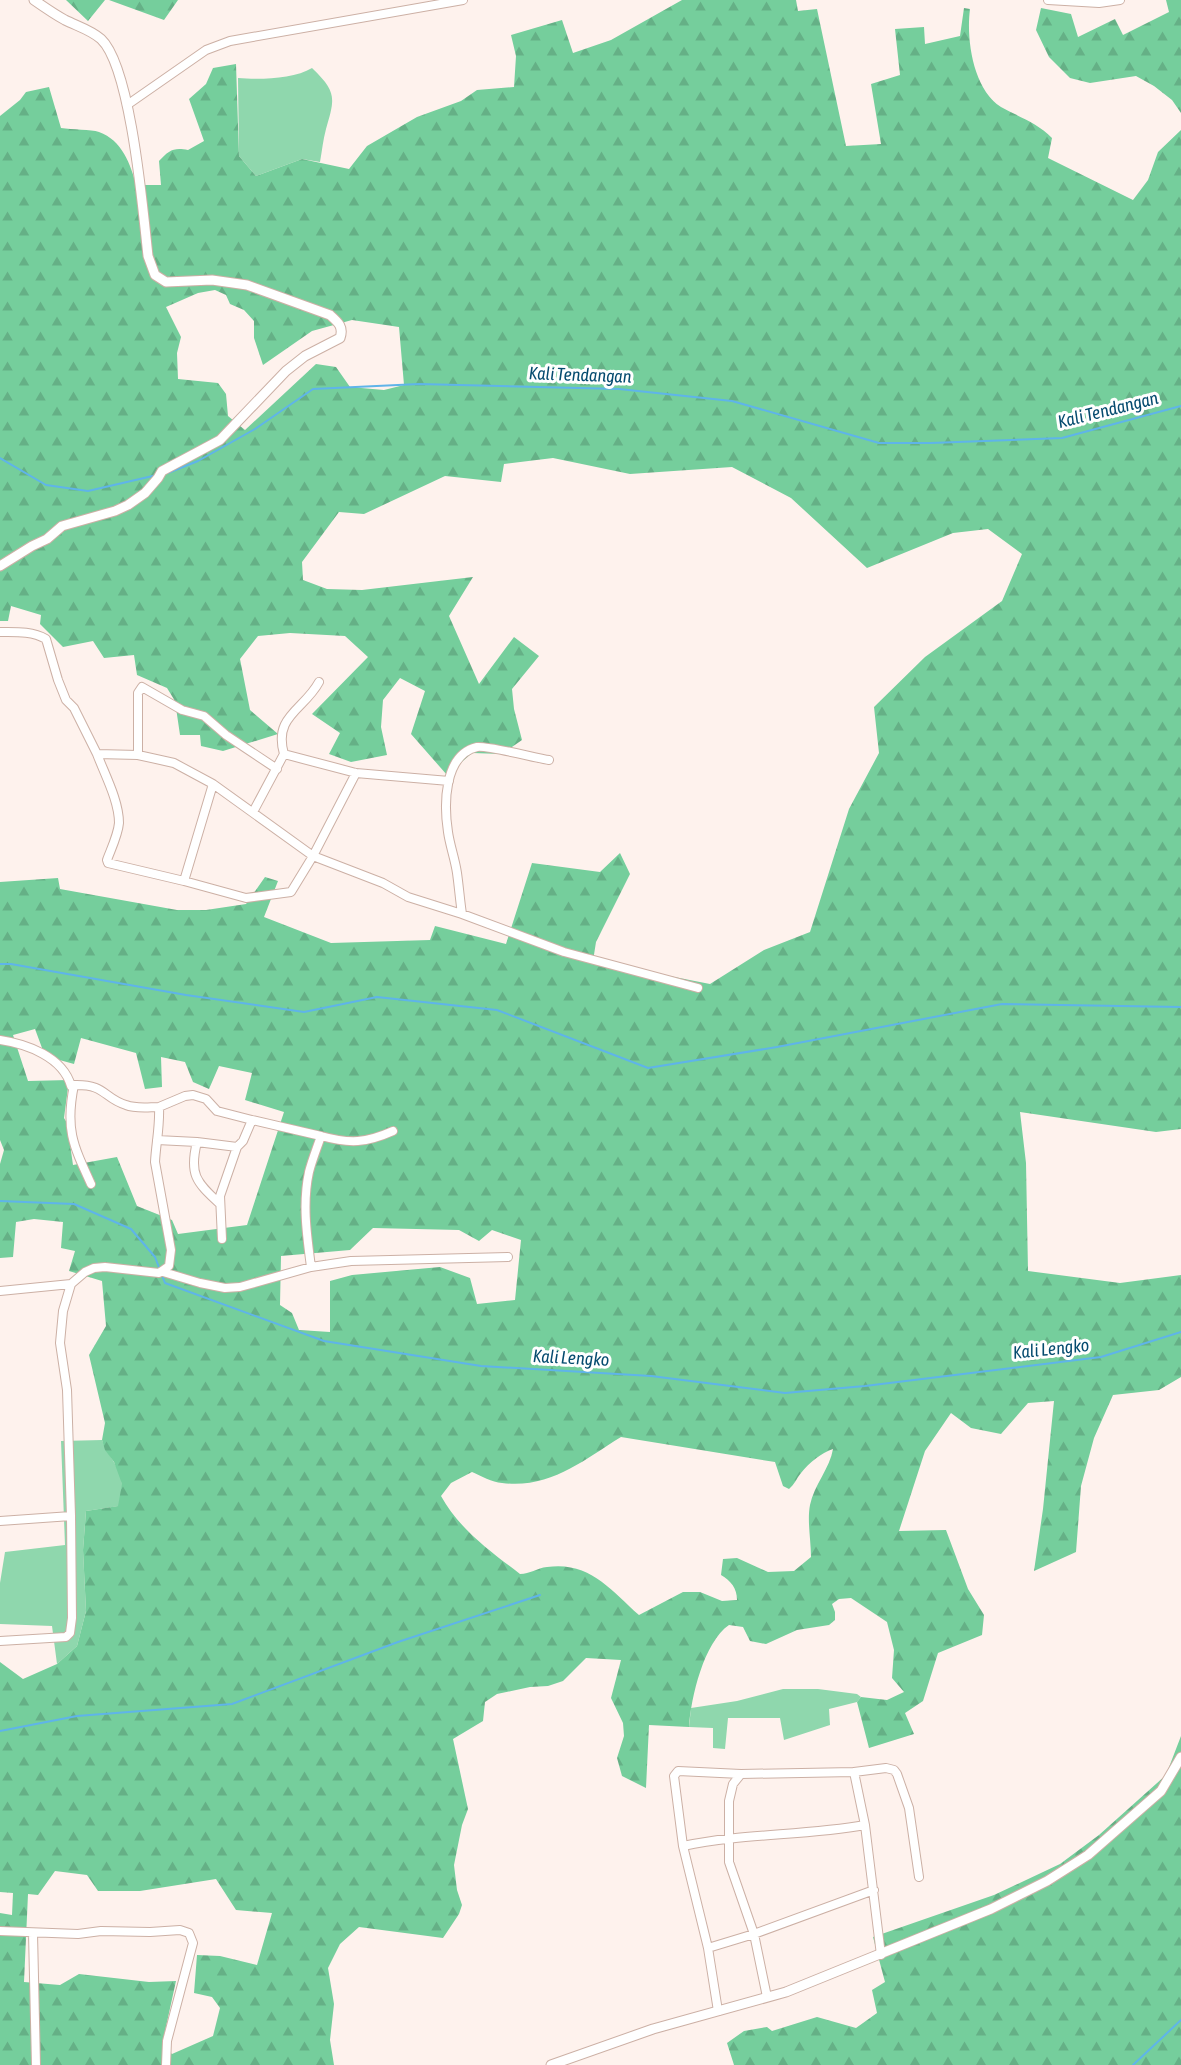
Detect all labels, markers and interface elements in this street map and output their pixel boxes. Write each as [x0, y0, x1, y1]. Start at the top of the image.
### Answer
water label: Kali Tendangan [528, 362, 632, 387]
water label: Kali Tendangan [1055, 387, 1161, 432]
water label: Kali Lengko [1012, 1334, 1090, 1363]
water label: Kali Lengko [532, 1345, 610, 1370]

